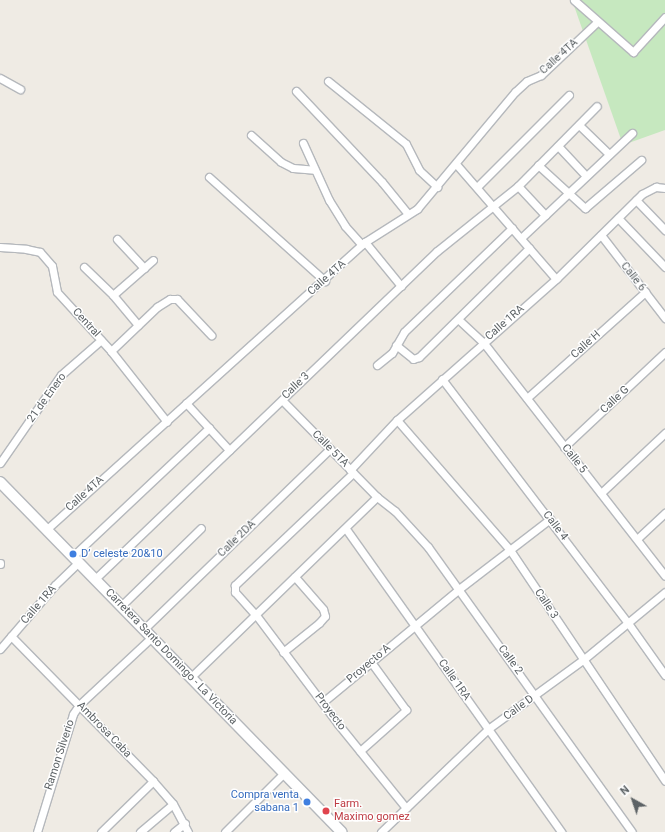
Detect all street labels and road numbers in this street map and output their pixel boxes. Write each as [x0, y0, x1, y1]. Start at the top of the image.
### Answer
street label: Calle 4TA [537, 37, 581, 77]
street label: Calle 4TA [305, 258, 349, 298]
street label: Calle 6 [618, 260, 648, 294]
street label: Calle 1RA [483, 303, 527, 343]
street label: Central [69, 306, 103, 340]
street label: Calle H [569, 328, 603, 362]
street label: Calle 3 [279, 370, 313, 402]
street label: 21 de Enero [25, 371, 69, 425]
street label: Calle G [598, 383, 632, 417]
street label: Calle 5TA [309, 428, 351, 470]
street label: Calle 5 [559, 442, 589, 476]
street label: Calle 4TA [63, 474, 107, 514]
street label: Calle 4 [540, 509, 570, 543]
street label: Calle 2DA [215, 518, 259, 560]
street label: Calle 1RA [19, 583, 59, 627]
street label: Carretera Santo Domingo - La Victoria [102, 586, 240, 728]
street label: Calle 3 [531, 587, 561, 621]
street label: Proyecto A [344, 642, 394, 686]
street label: Calle 2 [495, 643, 525, 677]
street label: Calle 1RA [435, 657, 473, 703]
street label: Proyecto [312, 691, 348, 733]
street label: Calle D [501, 693, 537, 723]
street label: Ambrosa Caba [74, 699, 134, 761]
street label: Ramon Silverio [42, 718, 78, 792]

